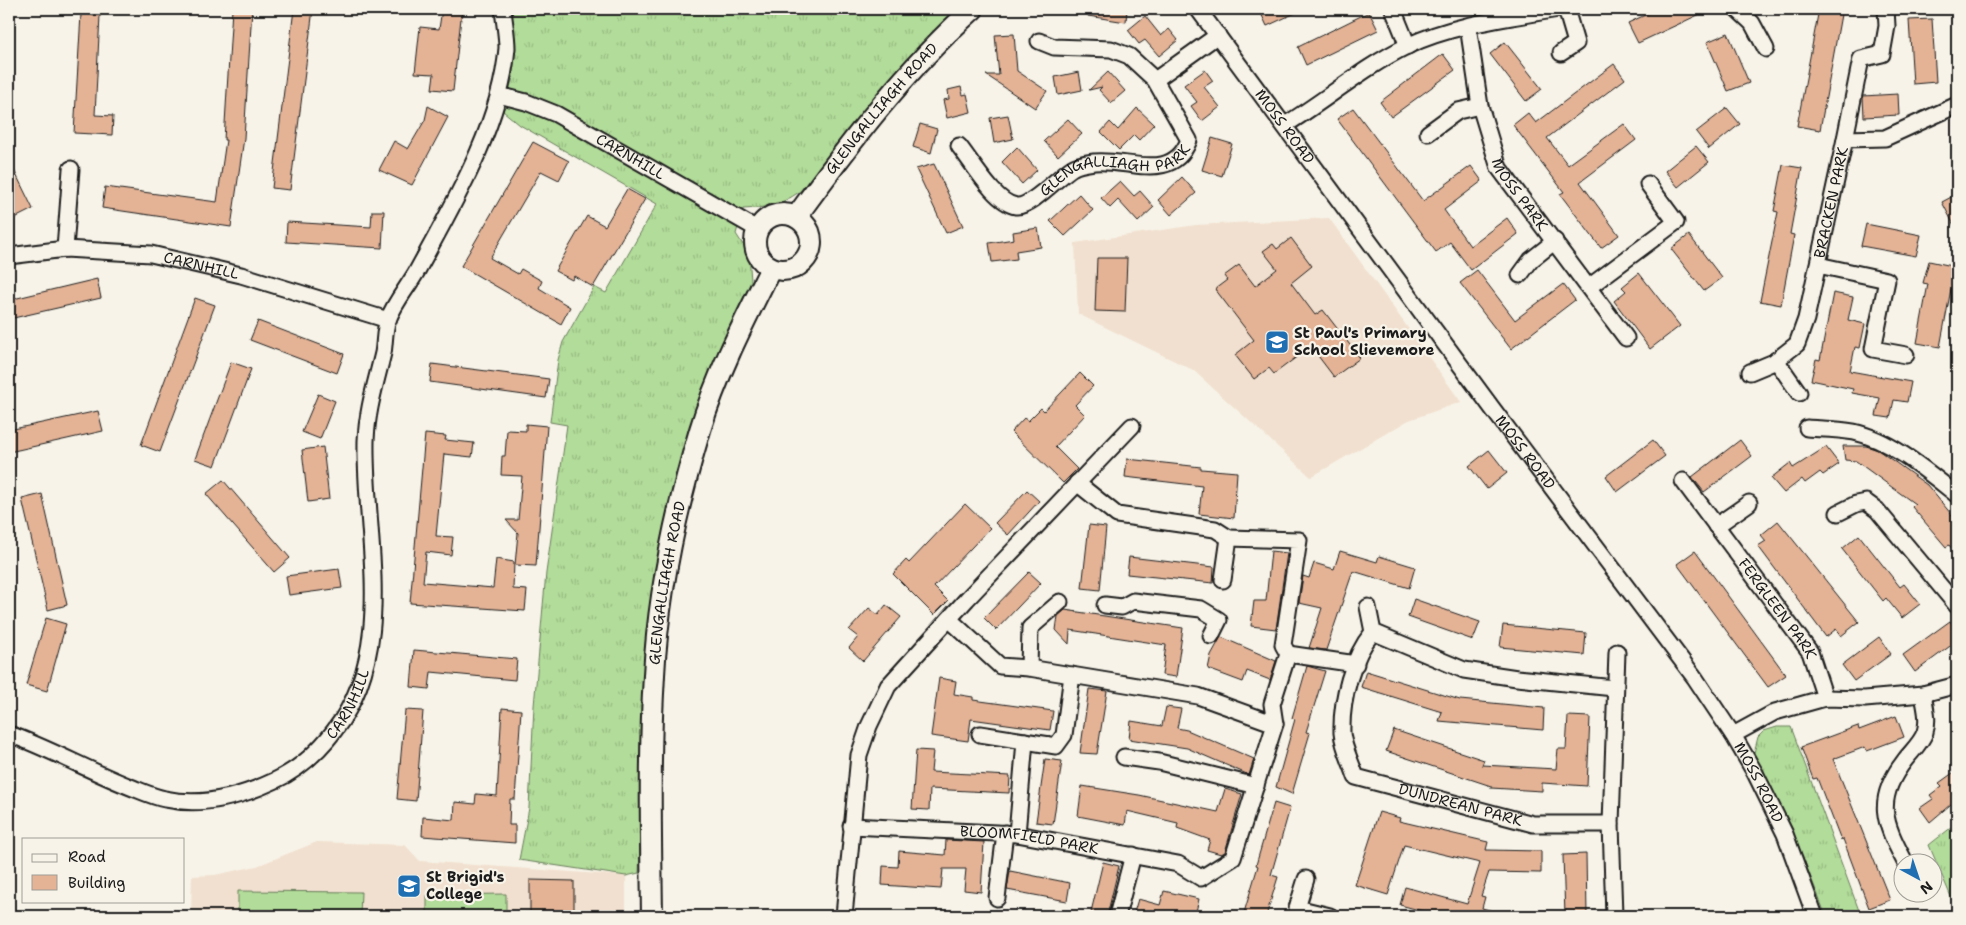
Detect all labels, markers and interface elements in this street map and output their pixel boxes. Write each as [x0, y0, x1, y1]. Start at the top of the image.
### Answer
street label: GLENGALLIAGH ROAD [821, 39, 942, 179]
street label: MOSS ROAD [1250, 85, 1319, 168]
street label: CARNHILL [592, 129, 669, 184]
street label: GLENGALLIAGH PARK [1035, 140, 1195, 201]
street label: BRACKEN PARK [1809, 145, 1853, 260]
street label: MOSS PARK [1487, 156, 1553, 235]
street label: CARNHILL [162, 247, 241, 284]
place label: St Paul's Primary School Slievemore [1294, 323, 1435, 360]
school or university icon: St Paul's Primary School Slievemore [1264, 329, 1290, 355]
street label: MOSS ROAD [1491, 411, 1560, 494]
street label: GLENGALLIAGH ROAD [645, 499, 690, 666]
street label: FERGLEEN PARK [1734, 554, 1822, 661]
street label: CARNHILL [321, 667, 374, 743]
street label: MOSS ROAD [1729, 739, 1788, 826]
street label: DUNDREAN PARK [1396, 779, 1525, 831]
street label: BLOOMFIELD PARK [959, 821, 1101, 859]
legend [22, 838, 185, 902]
text: Road [68, 847, 106, 867]
north arrow [1894, 852, 1944, 902]
place label: St Brigid's College [426, 867, 504, 904]
text: Building [68, 873, 125, 893]
school or university icon: St Brigid's College [396, 873, 422, 899]
text: N [1916, 877, 1936, 898]

